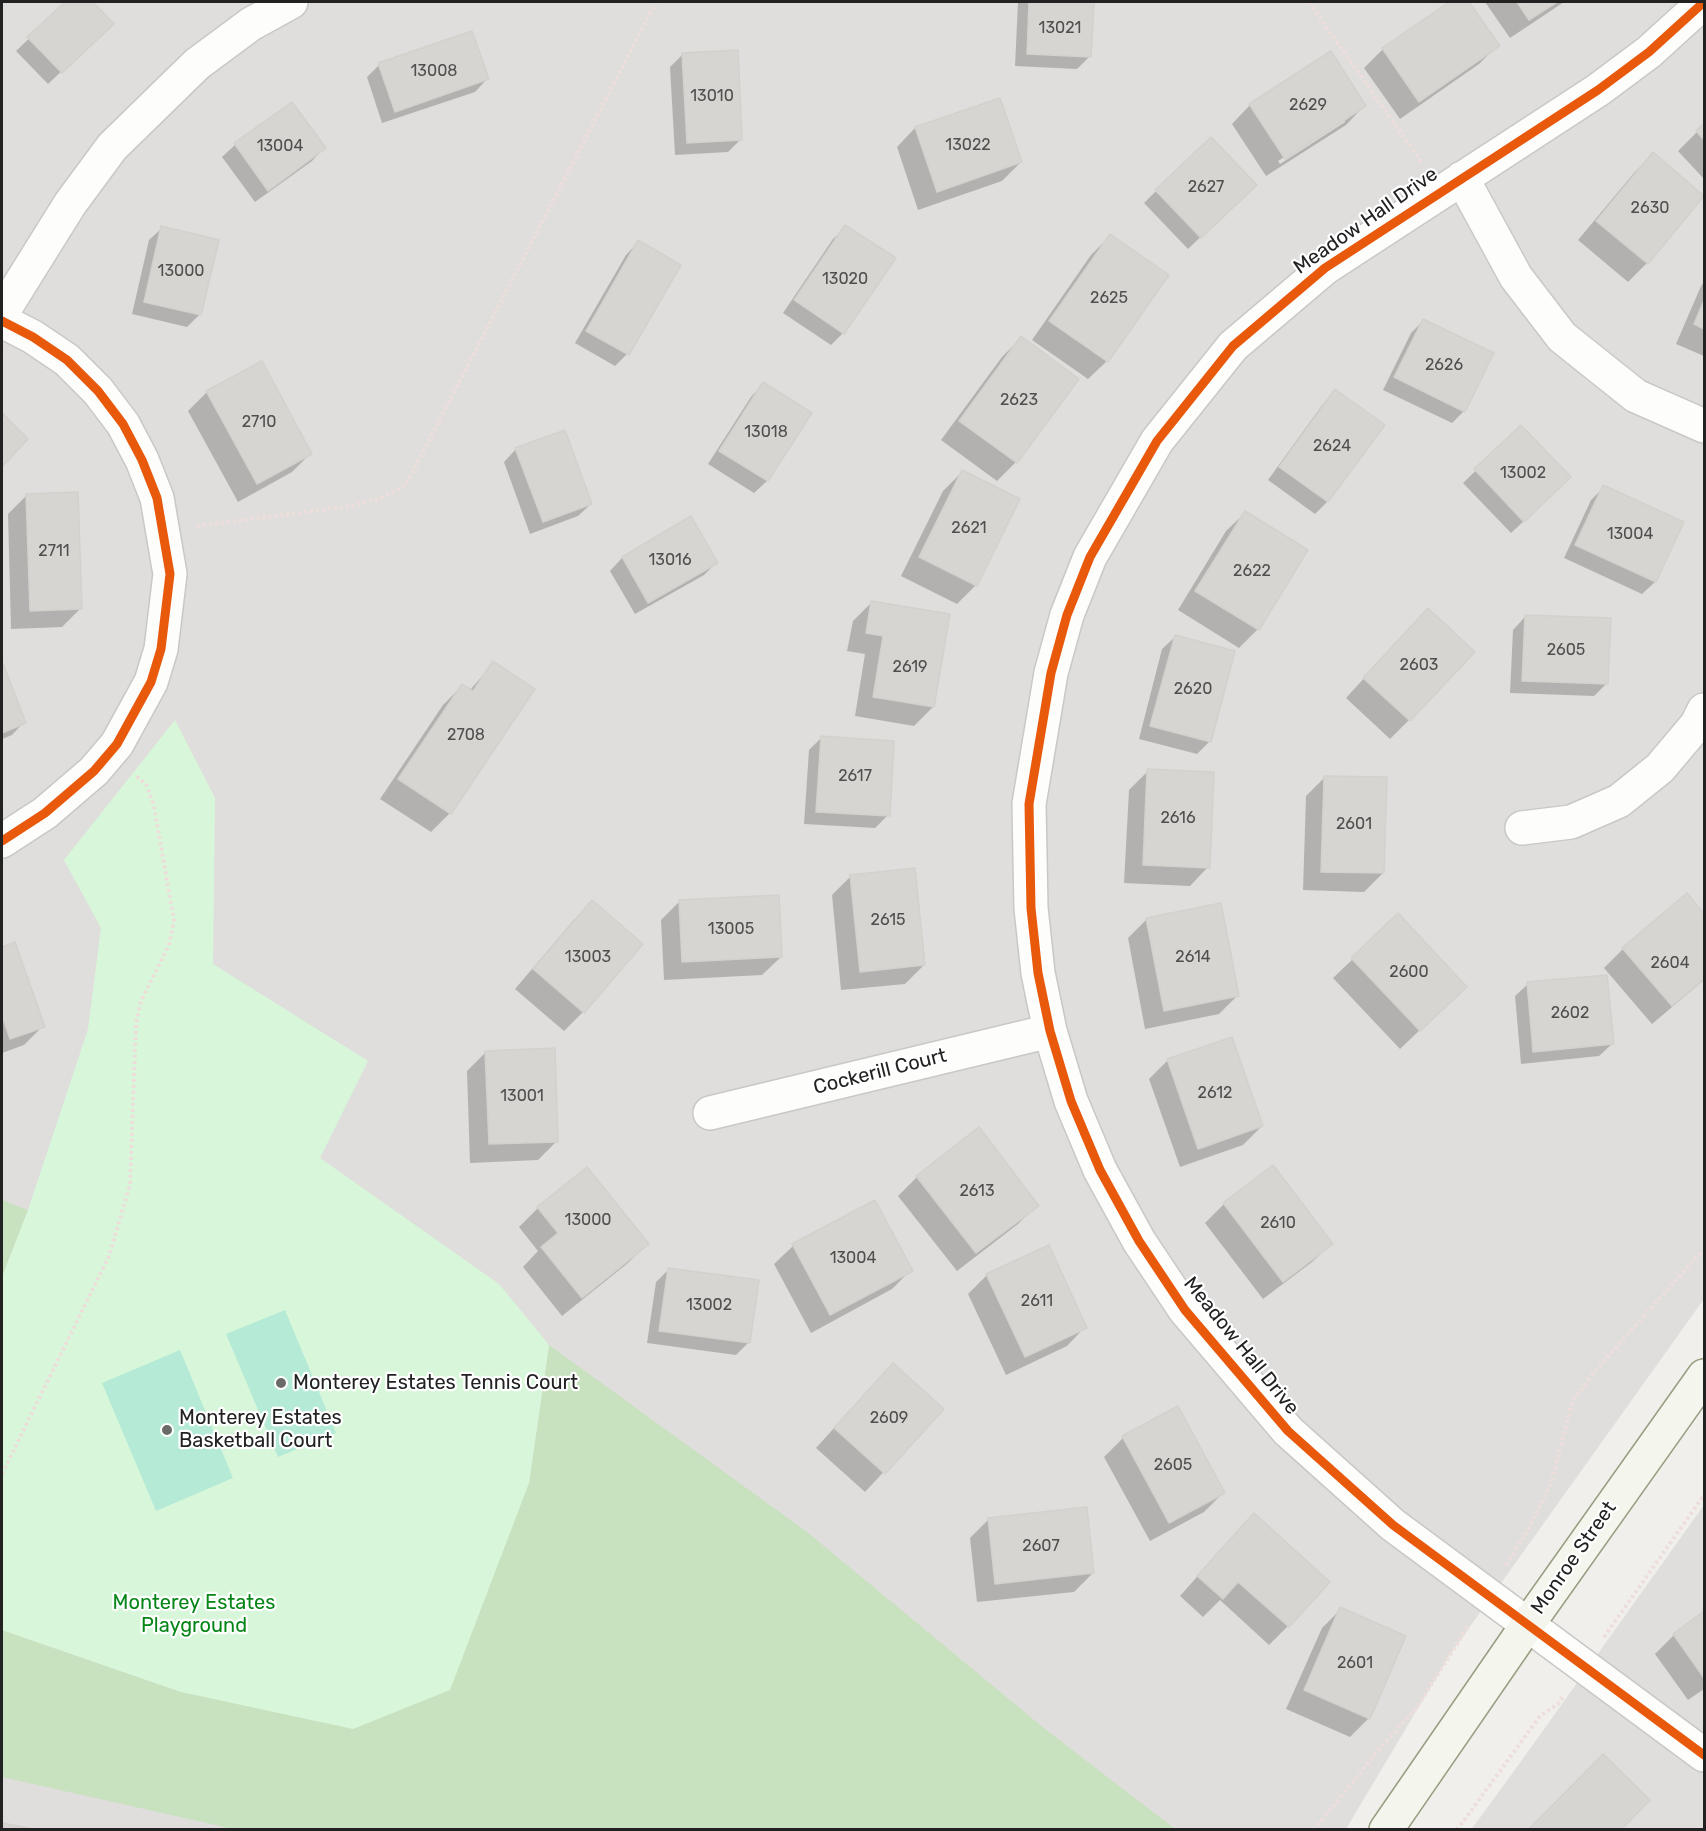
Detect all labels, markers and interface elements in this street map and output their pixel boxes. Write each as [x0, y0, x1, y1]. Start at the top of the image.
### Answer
house number: 13021 [1039, 18, 1081, 38]
house number: 13008 [411, 61, 457, 81]
house number: 13010 [690, 86, 734, 106]
house number: 2629 [1289, 95, 1327, 115]
house number: 13022 [945, 135, 991, 155]
house number: 13004 [257, 136, 303, 156]
street label: Meadow Hall Drive [1289, 162, 1443, 280]
house number: 2627 [1188, 177, 1224, 197]
house number: 2630 [1631, 198, 1669, 218]
house number: 13000 [158, 261, 204, 281]
house number: 13020 [822, 269, 868, 289]
house number: 2625 [1090, 288, 1128, 308]
house number: 2626 [1425, 355, 1463, 375]
house number: 2623 [1000, 390, 1038, 410]
house number: 2710 [242, 412, 276, 432]
house number: 13018 [744, 422, 788, 442]
house number: 2624 [1313, 436, 1351, 456]
house number: 13002 [1500, 463, 1546, 483]
house number: 2621 [951, 518, 987, 538]
house number: 13004 [1607, 524, 1653, 544]
house number: 2711 [38, 541, 70, 561]
house number: 13016 [648, 550, 692, 570]
house number: 2622 [1233, 561, 1271, 581]
house number: 2605 [1547, 640, 1585, 660]
house number: 2603 [1400, 655, 1438, 675]
house number: 2619 [893, 657, 927, 677]
house number: 2620 [1174, 679, 1212, 699]
house number: 2708 [447, 725, 485, 745]
house number: 2617 [838, 766, 872, 786]
house number: 2616 [1160, 808, 1196, 828]
house number: 2601 [1336, 814, 1372, 834]
house number: 2615 [870, 910, 906, 930]
house number: 13005 [708, 919, 754, 939]
house number: 13003 [565, 947, 611, 967]
house number: 2614 [1175, 947, 1211, 967]
house number: 2604 [1650, 953, 1690, 973]
house number: 2600 [1389, 962, 1429, 982]
house number: 2602 [1551, 1003, 1589, 1023]
street label: Cockerill Court [811, 1044, 949, 1100]
house number: 2612 [1198, 1083, 1232, 1103]
house number: 13001 [500, 1086, 544, 1106]
house number: 2613 [959, 1181, 995, 1201]
house number: 13000 [565, 1210, 611, 1230]
house number: 2610 [1260, 1213, 1296, 1233]
house number: 13004 [830, 1248, 876, 1268]
street label: Meadow Hall Drive [1178, 1272, 1304, 1420]
house number: 2611 [1021, 1291, 1053, 1311]
house number: 13002 [686, 1295, 732, 1315]
place label: Monterey Estates Tennis Court [293, 1371, 578, 1395]
marker: Monterey Estates Tennis Court [274, 1376, 288, 1390]
place label: Monterey Estates Basketball Court [179, 1406, 342, 1453]
house number: 2609 [870, 1408, 908, 1428]
marker: Monterey Estates Basketball Court [160, 1423, 174, 1437]
house number: 2605 [1154, 1455, 1192, 1475]
street label: Monroe Street [1526, 1497, 1622, 1619]
house number: 2607 [1022, 1536, 1060, 1556]
park label: Monterey Estates Playground [113, 1591, 275, 1638]
house number: 2601 [1337, 1653, 1373, 1673]

